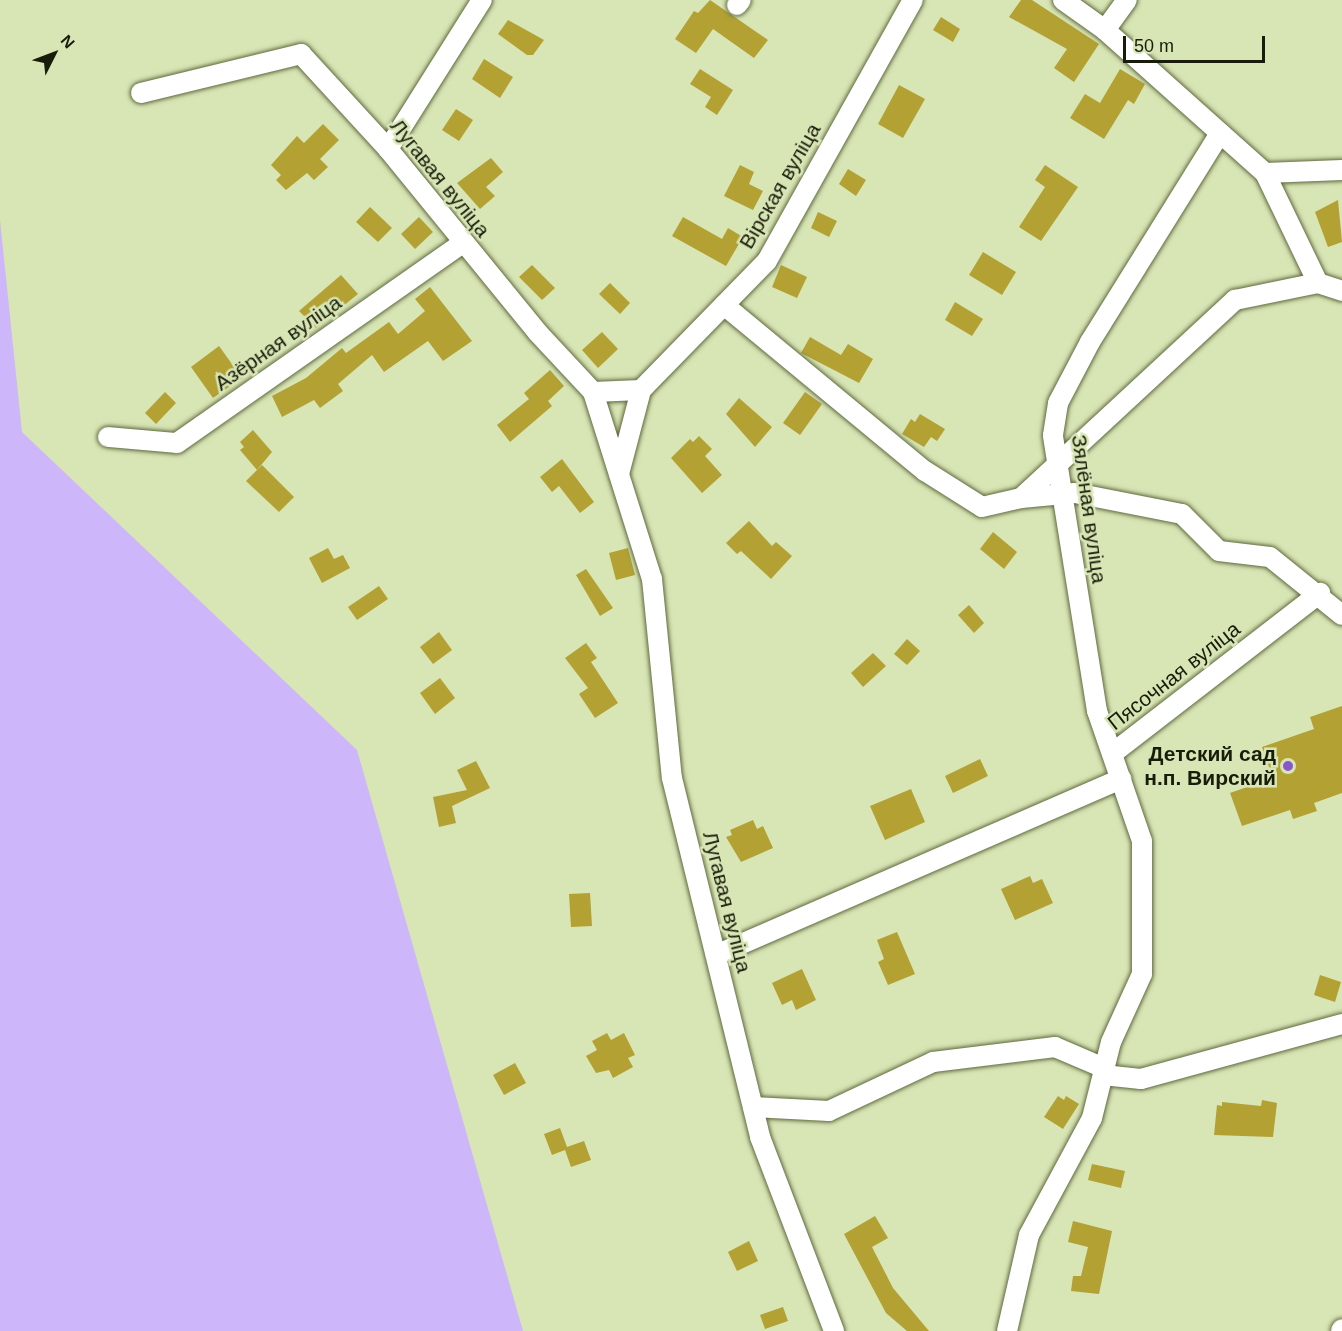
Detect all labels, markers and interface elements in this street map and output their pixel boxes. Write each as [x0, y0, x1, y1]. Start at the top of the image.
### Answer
north arrow [24, 24, 84, 84]
scale bar [1126, 24, 1268, 62]
text: N [58, 32, 78, 52]
text: 50 m [1134, 36, 1174, 56]
street label: Лугавая вуліца [385, 114, 495, 242]
street label: Вірская вуліца [734, 119, 826, 253]
street label: Азёрная вуліца [210, 290, 346, 396]
street label: Зялёная вуліца [1066, 433, 1112, 585]
street label: Пясочная вуліца [1103, 616, 1245, 736]
place label: Детский сад н.п. Вирский [1144, 741, 1276, 791]
marker: Детский сад н.п. Вирский [1281, 759, 1295, 773]
street label: Лугавая вуліца [697, 829, 757, 975]

